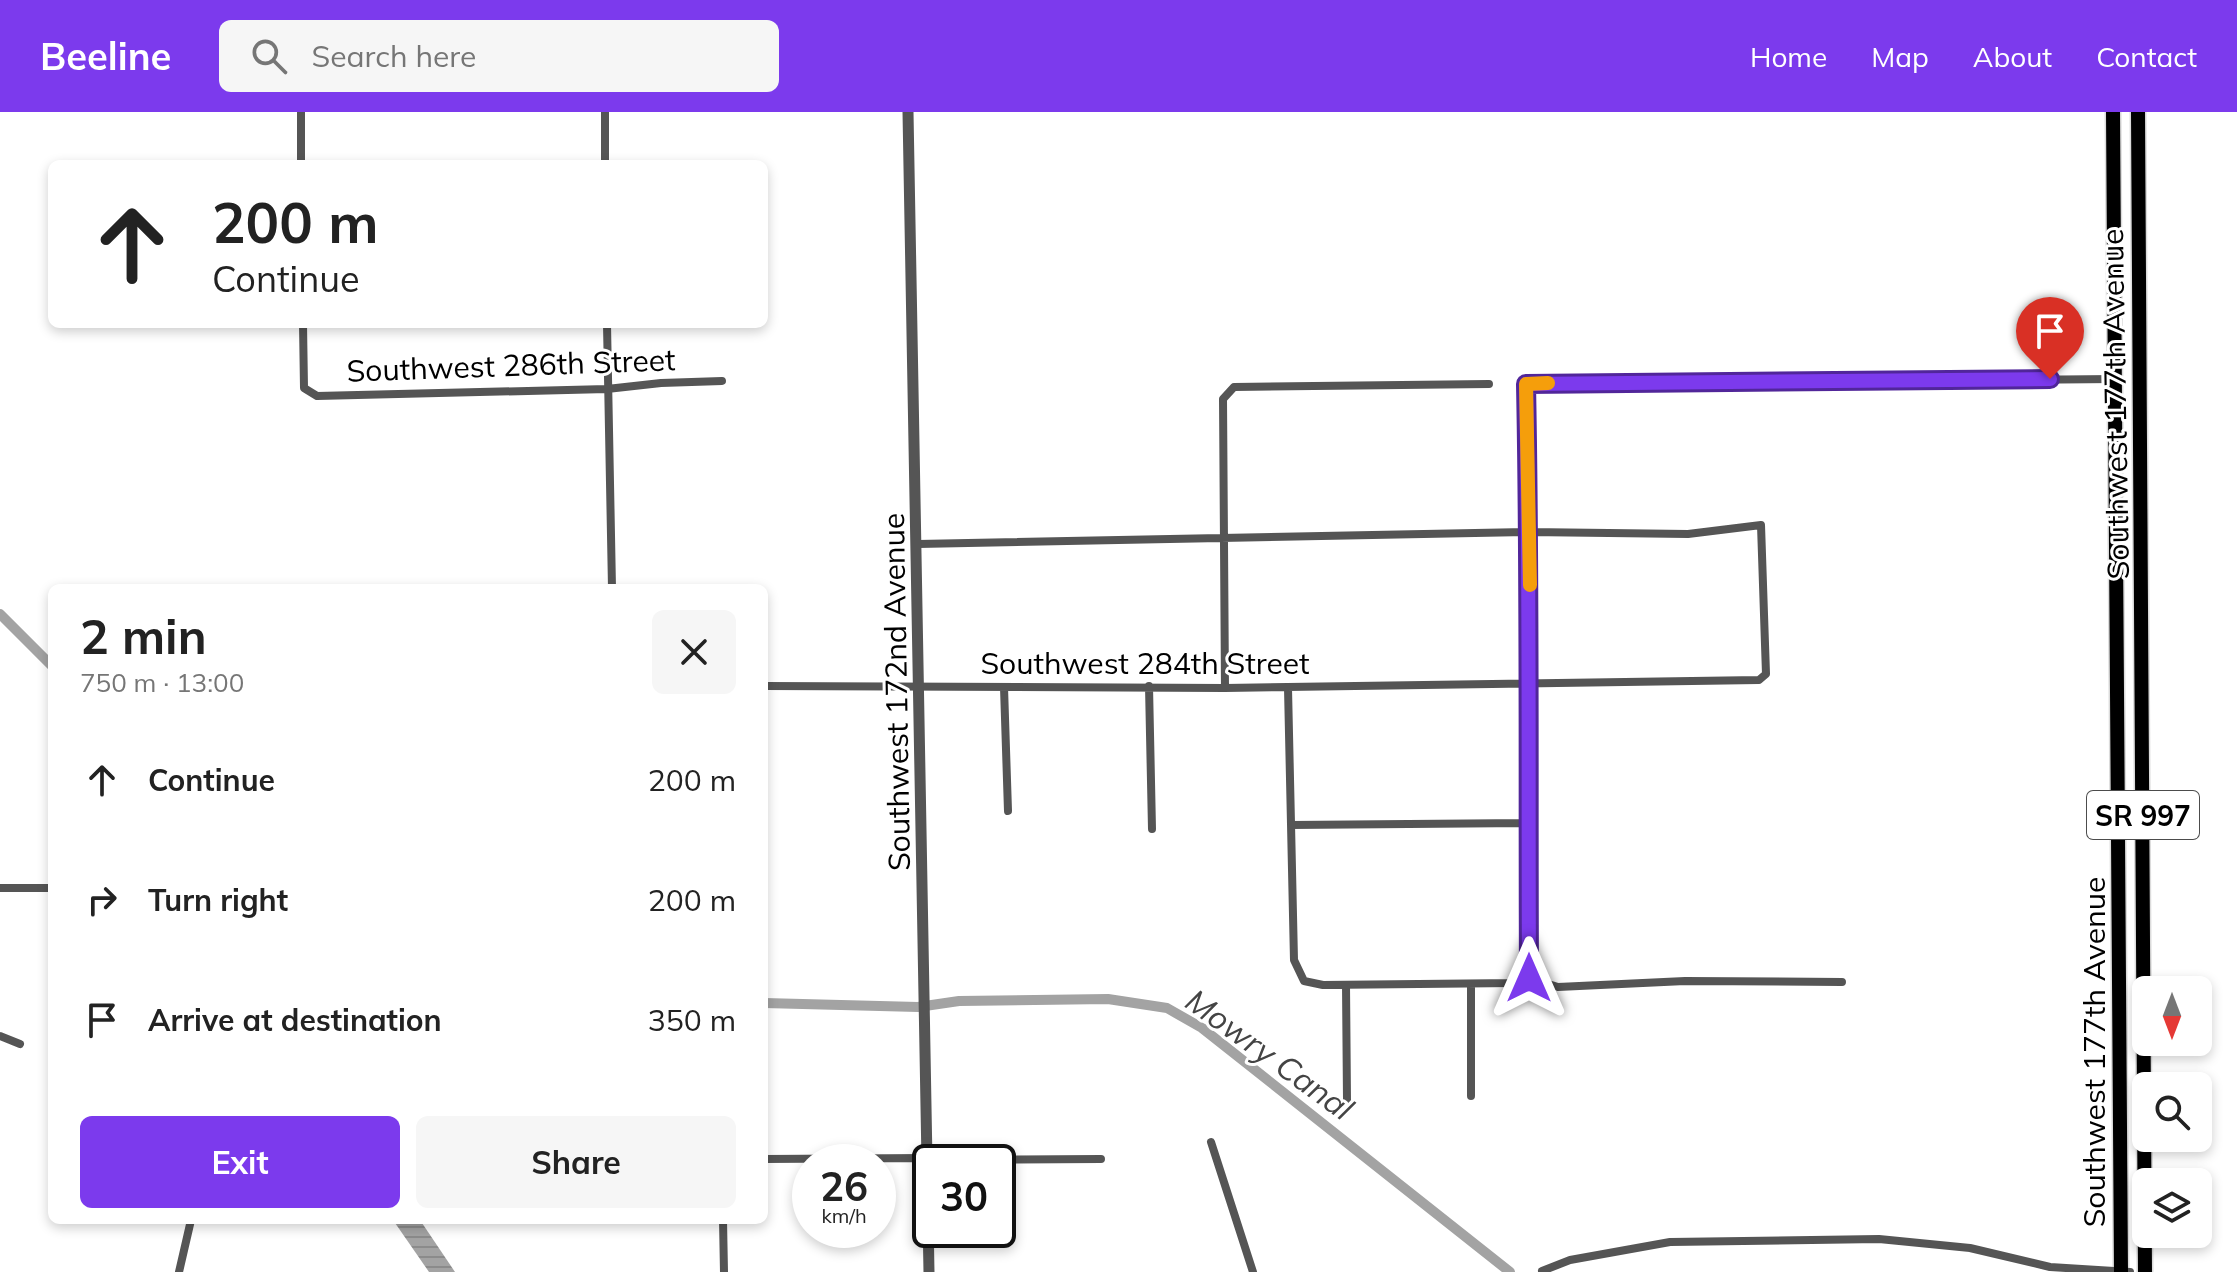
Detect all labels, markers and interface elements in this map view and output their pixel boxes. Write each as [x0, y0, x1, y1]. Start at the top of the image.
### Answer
search box [219, 20, 779, 92]
text: Beeline [40, 32, 171, 80]
icon: search [247, 34, 291, 78]
text: Search here [311, 37, 476, 75]
text: Home [1750, 39, 1827, 74]
text: Map [1871, 39, 1929, 74]
text: About [1973, 39, 2052, 74]
text: Contact [2096, 39, 2197, 74]
text: 200 m [212, 187, 379, 257]
icon: ahead [80, 192, 184, 296]
street label: Southwest 177th Avenue [2093, 228, 2137, 580]
text: Continue [212, 256, 360, 301]
pin [2016, 297, 2084, 379]
icon: arrive [2028, 309, 2072, 353]
street label: Southwest 286th Street [346, 340, 676, 390]
street label: Southwest 172nd Avenue [874, 513, 918, 871]
text: 2 min [80, 606, 207, 666]
button: close [652, 610, 736, 694]
street label: Southwest 284th Street [980, 644, 1310, 682]
text: 750 m · 13:00 [80, 666, 244, 699]
icon: ahead [80, 758, 124, 802]
text: Continue [148, 761, 275, 799]
text: 200 m [648, 761, 736, 799]
road number: SR 997 [2087, 791, 2199, 839]
street label: Southwest 177th Avenue [2075, 877, 2113, 1227]
icon: right [80, 878, 124, 922]
text: Turn right [148, 881, 288, 919]
text: 200 m [648, 881, 736, 919]
position arrow [1487, 936, 1571, 1020]
north arrow [2132, 976, 2212, 1056]
map controls [2132, 976, 2212, 1248]
water label: Mowry Canal [1178, 980, 1362, 1128]
icon: arrive [80, 998, 124, 1042]
text: Arrive at destination [148, 1001, 442, 1039]
text: 350 m [648, 1001, 736, 1039]
button: search [2132, 1072, 2212, 1152]
button: Exit [80, 1116, 400, 1208]
button: Share [416, 1116, 736, 1208]
speed limit sign: 30 [912, 1144, 1016, 1248]
text: 26 [820, 1161, 868, 1211]
button: layers [2132, 1168, 2212, 1248]
text: km/h [821, 1203, 867, 1228]

